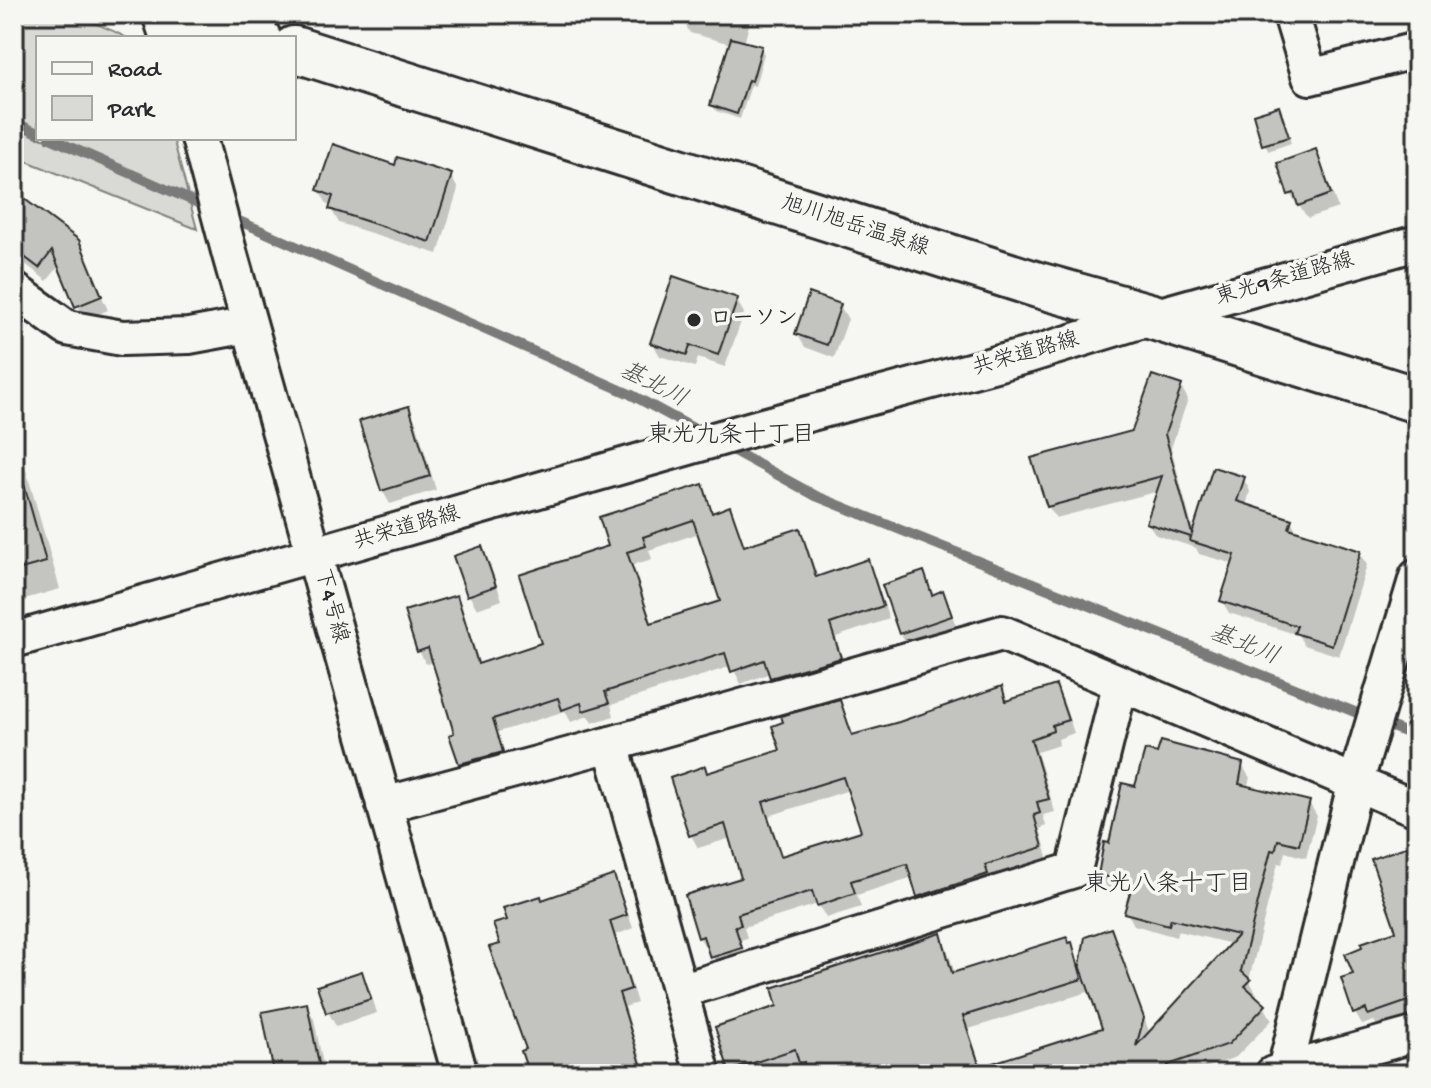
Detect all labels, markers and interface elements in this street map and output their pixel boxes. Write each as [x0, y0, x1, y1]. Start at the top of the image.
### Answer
legend [36, 36, 296, 140]
text: Road [108, 57, 162, 86]
text: Park [107, 97, 156, 126]
street label: 旭川旭岳温泉線 [778, 190, 933, 263]
street label: 東光9条道路線 [1212, 247, 1357, 312]
place label: ローソン [710, 307, 798, 333]
marker: ローソン [685, 311, 703, 329]
street label: 共栄道路線 [969, 326, 1082, 383]
water label: 基北川 [614, 356, 692, 415]
district label: 東光九条十丁目 [647, 421, 815, 451]
street label: 共栄道路線 [350, 500, 463, 557]
street label: 下4号線 [308, 565, 353, 646]
water label: 基北川 [1205, 618, 1283, 673]
district label: 東光八条十丁目 [1084, 870, 1252, 900]

